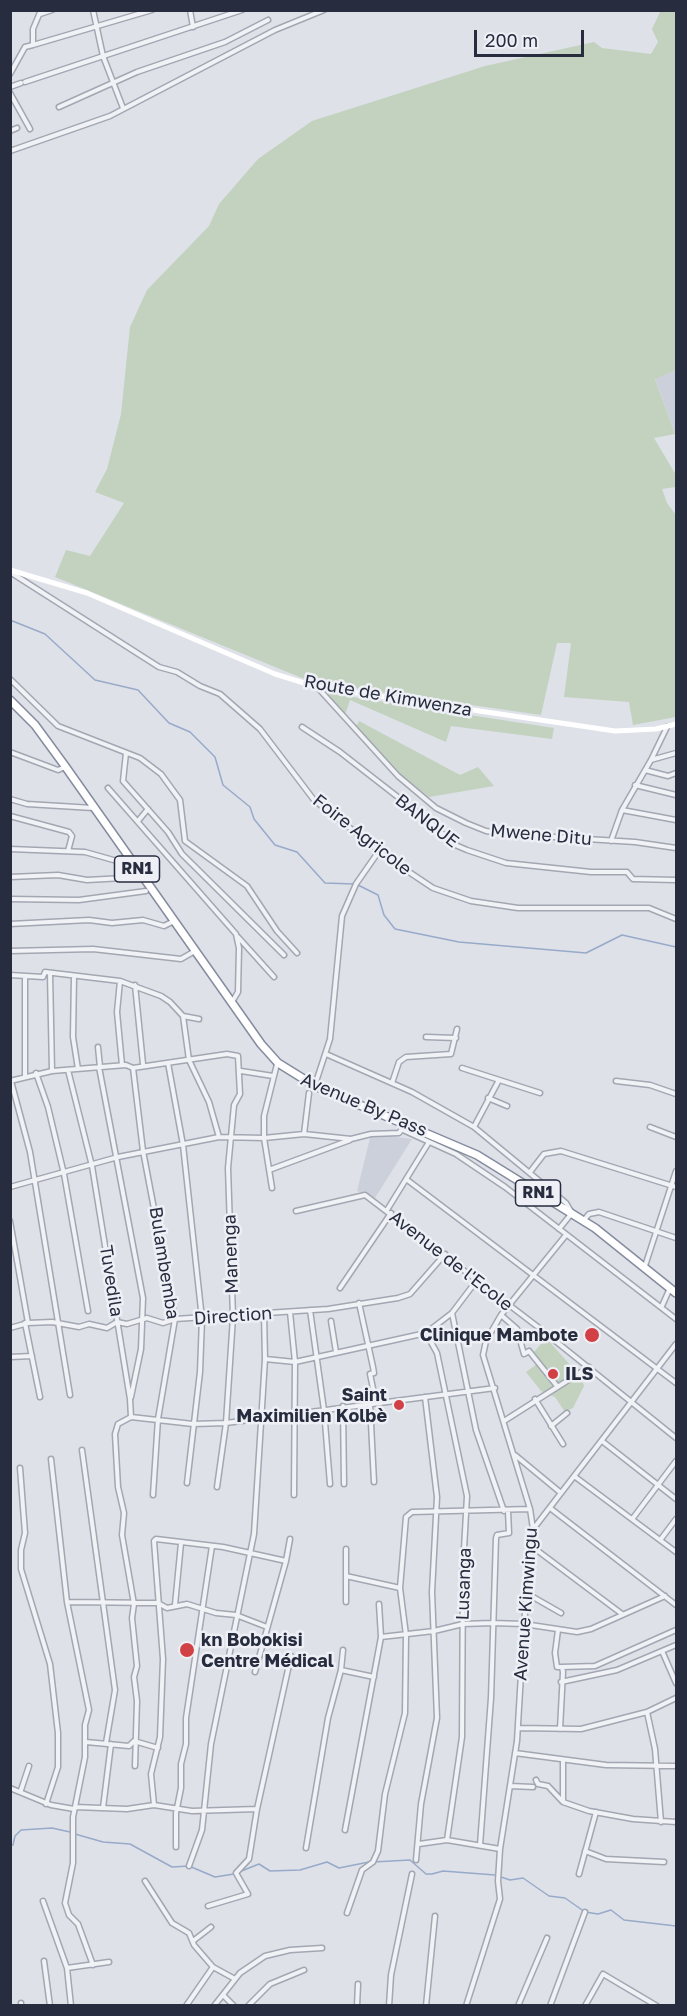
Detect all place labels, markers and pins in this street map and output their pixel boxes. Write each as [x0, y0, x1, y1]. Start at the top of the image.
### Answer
place label: Clinique Mambote [420, 1324, 578, 1346]
marker: Clinique Mambote [583, 1326, 601, 1344]
place label: ILS [565, 1363, 593, 1385]
marker: ILS [546, 1367, 560, 1381]
place label: Saint Maximilien Kolbè [236, 1384, 387, 1426]
marker: Saint Maximilien Kolbè [392, 1398, 406, 1412]
place label: kn Bobokisi Centre Médical [201, 1629, 334, 1672]
marker: kn Bobokisi Centre Médical [178, 1641, 196, 1659]

